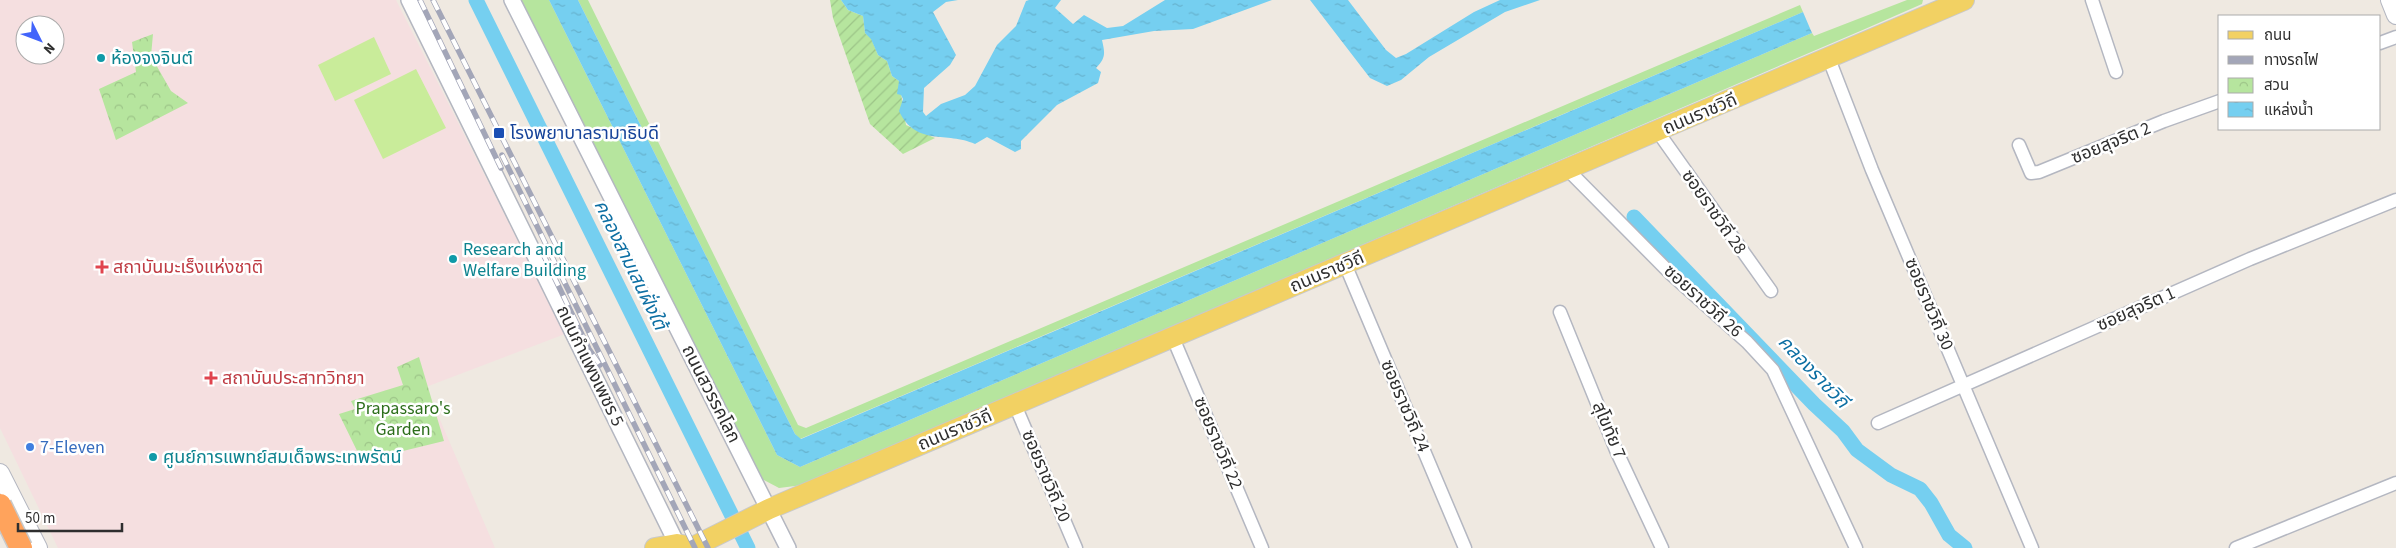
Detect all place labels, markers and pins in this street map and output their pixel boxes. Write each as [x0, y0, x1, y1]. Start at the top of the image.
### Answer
place label: ห้องจงจินต์ [111, 46, 193, 71]
marker: ห้องจงจินต์ [95, 52, 107, 64]
place label: โรงพยาบาลรามาธิบดี [510, 121, 659, 146]
marker: โรงพยาบาลรามาธิบดี [492, 126, 506, 140]
place label: Research and Welfare Building [463, 237, 586, 283]
marker: Research and Welfare Building [447, 253, 459, 265]
place label: สถาบันมะเร็งแห่งชาติ [113, 255, 263, 280]
marker: สถาบันมะเร็งแห่งชาติ [95, 260, 109, 274]
place label: สถาบันประสาทวิทยา [222, 366, 365, 391]
marker: สถาบันประสาทวิทยา [204, 371, 218, 385]
place label: 7-Eleven [40, 435, 105, 460]
marker: 7-Eleven [24, 441, 36, 453]
place label: ศูนย์การแพทย์สมเด็จพระเทพรัตน์ [163, 445, 402, 470]
marker: ศูนย์การแพทย์สมเด็จพระเทพรัตน์ [147, 451, 159, 463]

